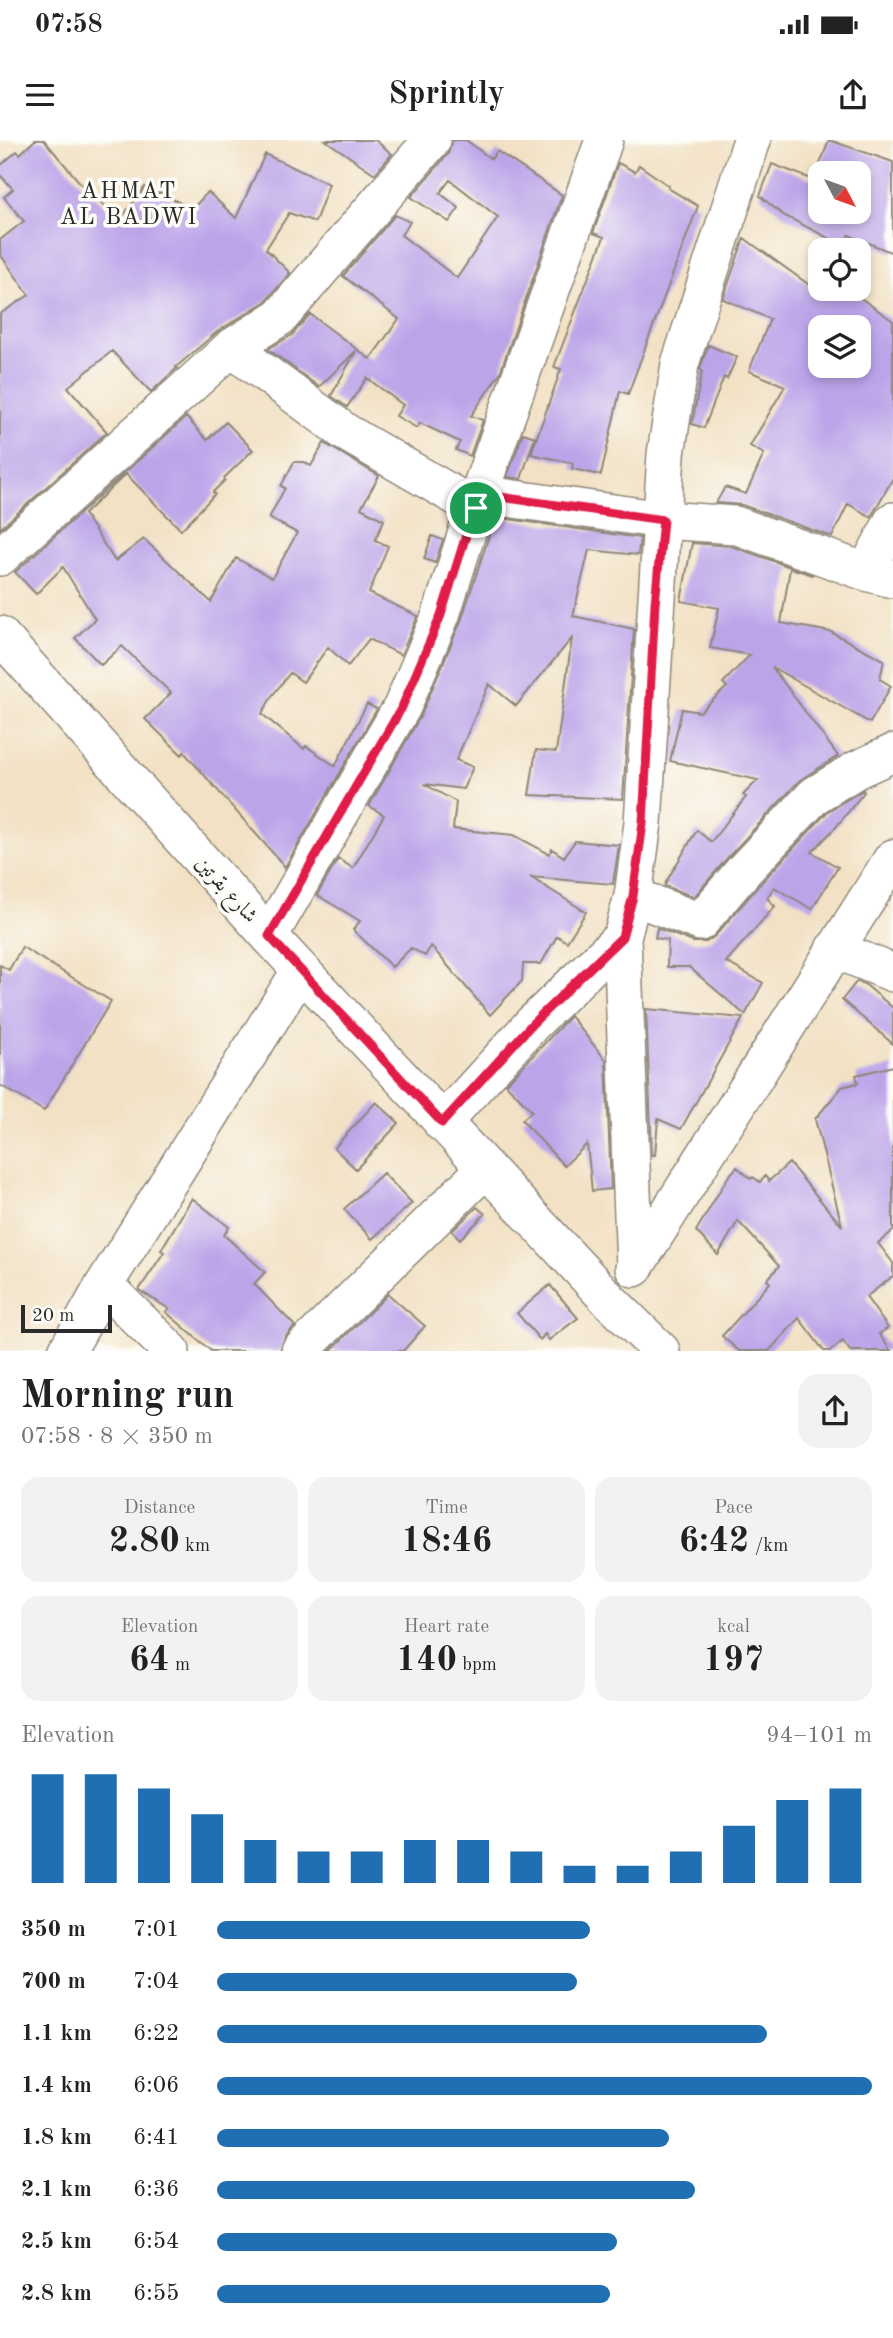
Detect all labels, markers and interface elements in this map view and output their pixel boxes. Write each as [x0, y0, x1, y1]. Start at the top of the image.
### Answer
text: 07:58 [35, 12, 103, 38]
icon: menu [21, 76, 59, 114]
icon: share [834, 76, 872, 114]
text: Sprintly [388, 79, 505, 111]
north arrow [808, 161, 872, 224]
map controls [808, 161, 871, 378]
district label: AHMAT AL BADWI [60, 180, 198, 229]
button: locate [808, 238, 871, 301]
button: layers [808, 315, 871, 378]
pin [446, 478, 506, 538]
icon: arrive [457, 489, 495, 527]
street label: شارع بقرتين [186, 853, 261, 931]
scale bar [21, 1302, 112, 1334]
text: 20 m [32, 1307, 74, 1326]
button: share [798, 1374, 872, 1448]
text: Morning run [21, 1378, 234, 1416]
text: 07:58 · 8 × 350 m [21, 1425, 213, 1448]
text: Distance [124, 1499, 195, 1518]
text: Time [425, 1499, 468, 1518]
text: Pace [714, 1499, 753, 1518]
text: 2.80 [109, 1524, 180, 1559]
text: 18:46 [401, 1524, 492, 1559]
text: 6:42 [679, 1524, 749, 1559]
text: km [180, 1537, 210, 1556]
text: /km [749, 1537, 788, 1556]
text: Elevation [121, 1618, 198, 1637]
text: Heart rate [404, 1618, 489, 1637]
text: kcal [717, 1618, 750, 1637]
text: 64 [129, 1643, 170, 1678]
text: 140 [396, 1643, 457, 1678]
text: 197 [703, 1643, 764, 1678]
text: m [170, 1656, 190, 1675]
text: bpm [457, 1656, 497, 1675]
text: Elevation [21, 1724, 115, 1747]
text: 94–101 m [766, 1724, 872, 1747]
text: 350 m [21, 1918, 86, 1941]
text: 7:01 [133, 1918, 179, 1941]
text: 700 m [21, 1970, 86, 1993]
text: 7:04 [133, 1970, 179, 1993]
text: 1.1 km [21, 2022, 92, 2045]
text: 6:22 [133, 2022, 179, 2045]
text: 1.4 km [21, 2074, 92, 2097]
text: 6:06 [133, 2074, 179, 2097]
text: 1.8 km [21, 2126, 92, 2149]
text: 6:41 [133, 2126, 179, 2149]
text: 2.1 km [21, 2178, 92, 2201]
text: 6:36 [133, 2178, 179, 2201]
text: 2.5 km [21, 2230, 92, 2253]
text: 6:54 [133, 2230, 179, 2253]
text: 2.8 km [21, 2282, 92, 2305]
text: 6:55 [133, 2282, 179, 2305]

